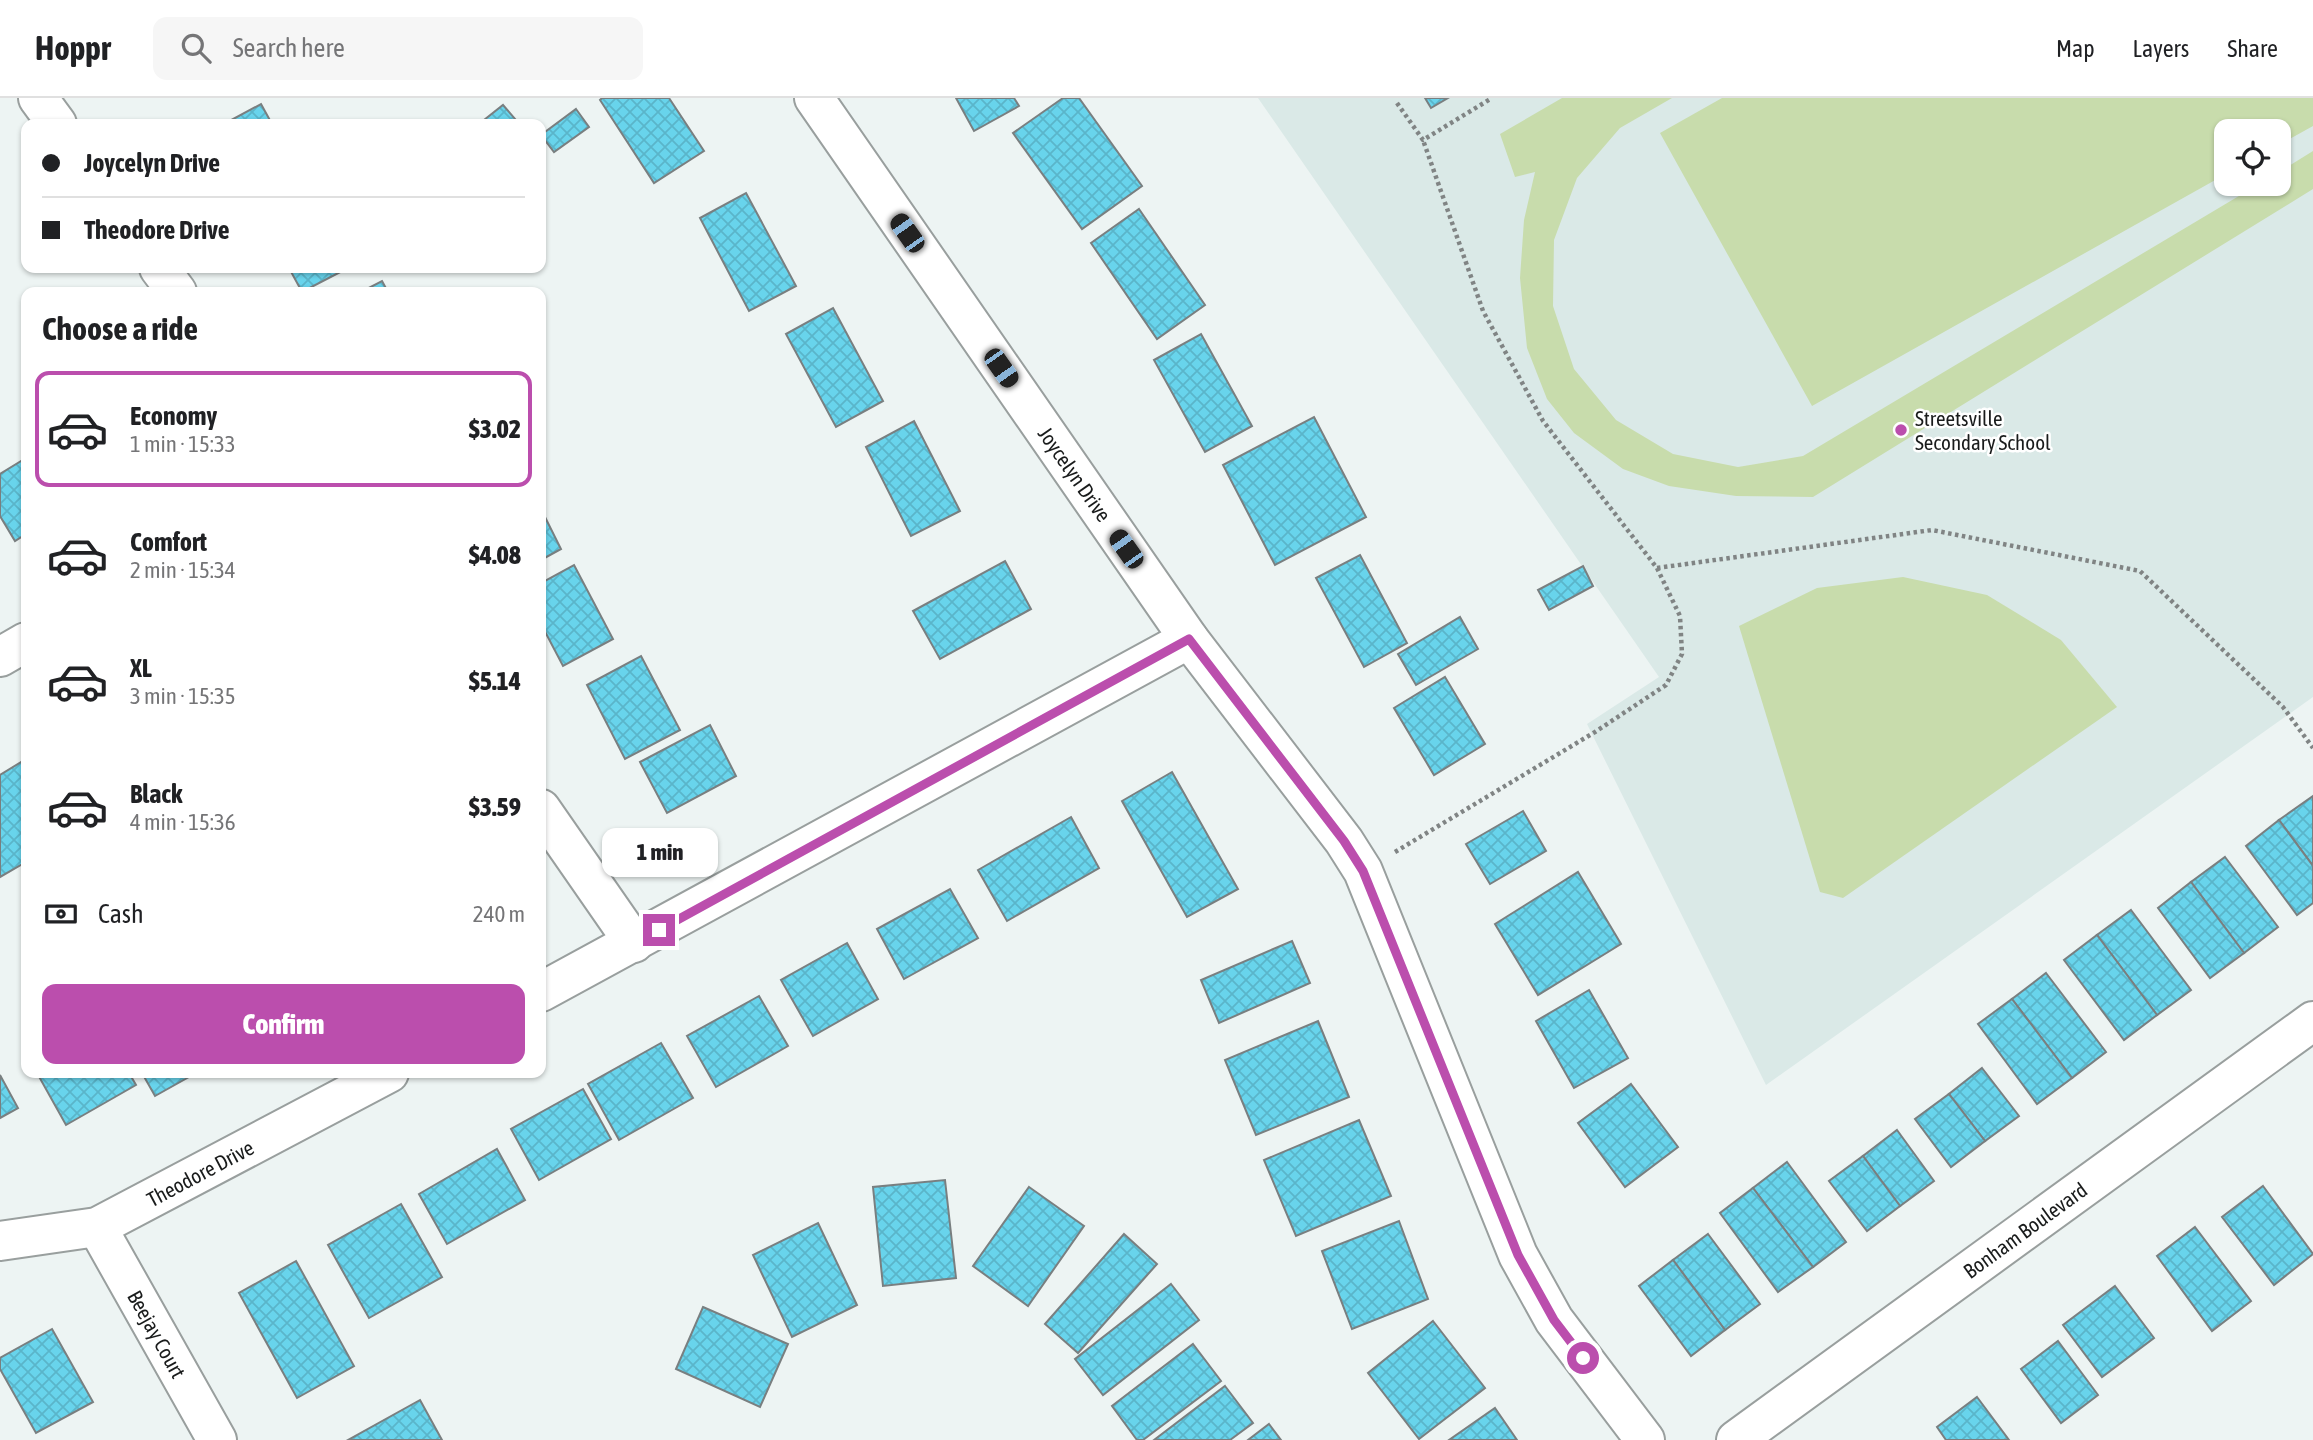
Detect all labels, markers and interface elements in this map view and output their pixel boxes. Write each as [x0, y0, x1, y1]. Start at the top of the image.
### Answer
search box [153, 17, 643, 80]
text: Hoppr [35, 29, 111, 67]
icon: search [177, 29, 215, 67]
text: Search here [233, 33, 345, 63]
text: Map [2056, 35, 2095, 62]
text: Layers [2133, 35, 2189, 62]
text: Share [2227, 35, 2278, 62]
map controls [2214, 119, 2291, 196]
button: locate [2214, 119, 2291, 196]
text: Joycelyn Drive [84, 148, 220, 178]
car [887, 210, 928, 256]
text: Theodore Drive [84, 215, 229, 245]
text: Choose a ride [42, 310, 198, 347]
car [981, 345, 1022, 391]
icon: car [46, 398, 109, 461]
text: Economy [130, 401, 217, 431]
place label: Streetsville Secondary School [1915, 406, 2051, 454]
text: $3.02 [469, 414, 521, 444]
street label: Joycelyn Drive [1034, 422, 1116, 526]
marker: Streetsville Secondary School [1893, 422, 1909, 438]
text: 1 min · 15:33 [130, 431, 236, 457]
icon: car [46, 524, 109, 587]
car [1106, 526, 1147, 572]
text: Comfort [130, 527, 207, 557]
text: $4.08 [469, 540, 521, 570]
text: 2 min · 15:34 [130, 557, 236, 583]
icon: car [46, 650, 109, 713]
text: XL [130, 653, 152, 683]
text: $5.14 [469, 666, 521, 696]
text: 3 min · 15:35 [130, 683, 236, 709]
icon: car [46, 776, 109, 839]
text: Black [130, 779, 182, 809]
text: $3.59 [469, 792, 521, 822]
text: 4 min · 15:36 [130, 809, 236, 835]
callout: 1 min [601, 828, 717, 878]
text: 1 min [637, 839, 683, 865]
icon: cash [42, 895, 80, 933]
text: Cash [98, 899, 144, 929]
text: 240 m [473, 901, 525, 927]
route end [643, 914, 675, 946]
button: Confirm [42, 984, 525, 1064]
street label: Theodore Drive [143, 1135, 257, 1211]
street label: Bonham Boulevard [1958, 1177, 2092, 1283]
street label: Beejay Court [123, 1286, 191, 1382]
route start [1567, 1342, 1599, 1374]

